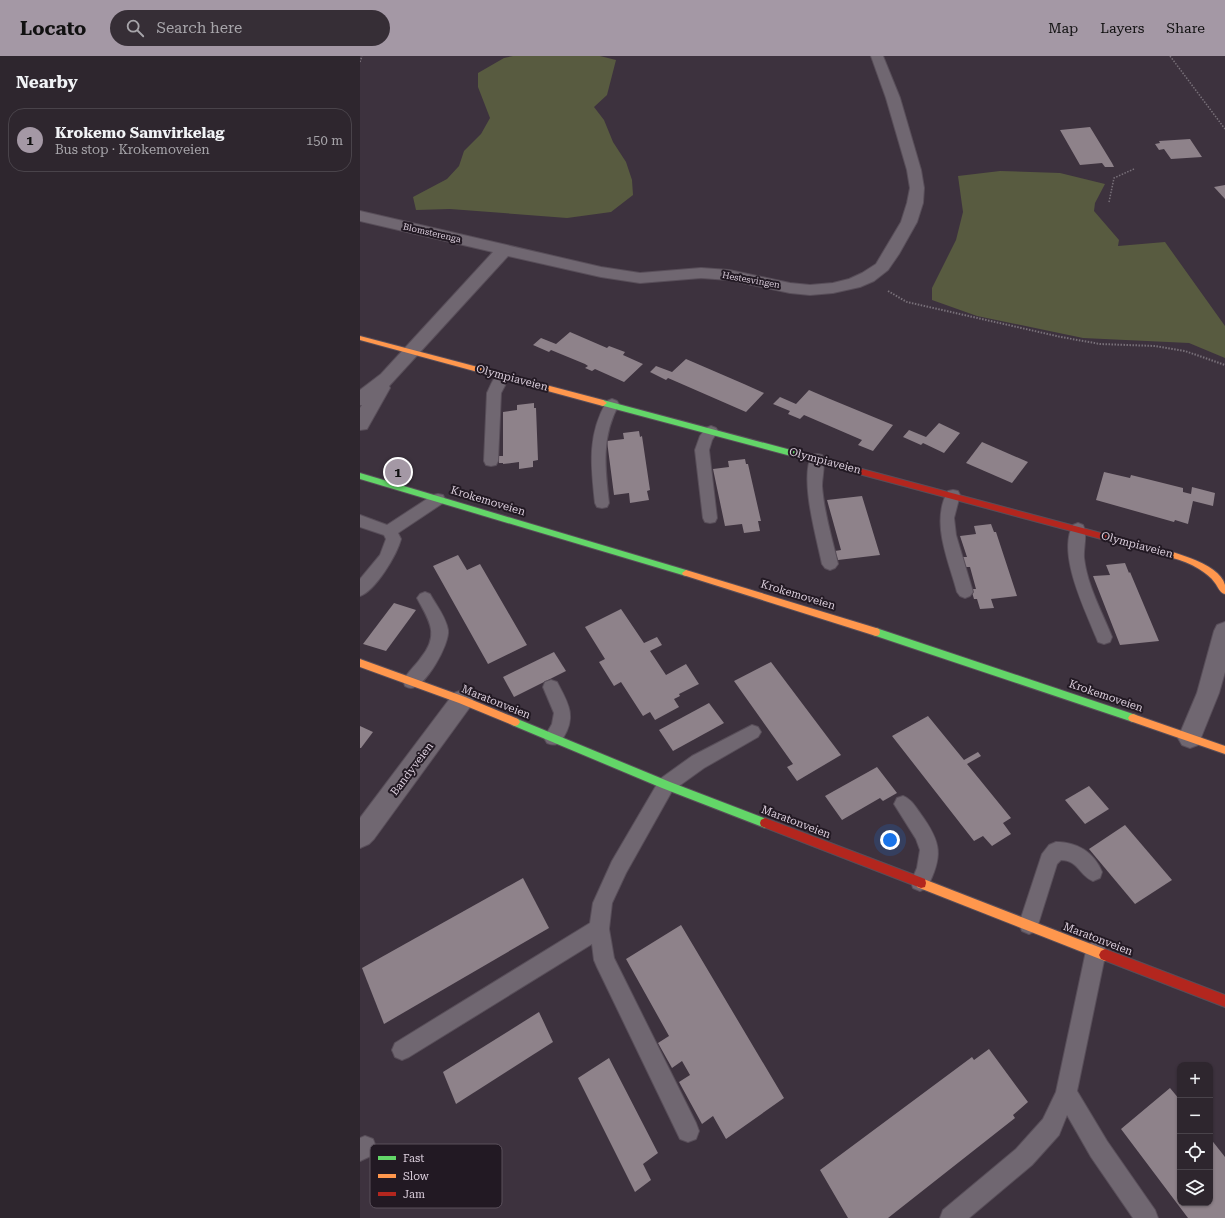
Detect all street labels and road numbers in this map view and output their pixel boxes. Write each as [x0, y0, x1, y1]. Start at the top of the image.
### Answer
street label: Blomsterenga [402, 221, 462, 245]
street label: Hestesvingen [721, 270, 781, 290]
street label: Olympiaveien [475, 362, 549, 394]
street label: Olympiaveien [788, 445, 862, 477]
street label: Krokemoveien [449, 483, 527, 519]
street label: Olympiaveien [1100, 529, 1174, 561]
street label: Krokemoveien [759, 577, 837, 613]
street label: Krokemoveien [1067, 677, 1145, 715]
street label: Maratonveien [460, 682, 532, 722]
street label: Bandyveien [388, 740, 436, 798]
street label: Maratonveien [760, 803, 832, 841]
street label: Maratonveien [1062, 920, 1134, 958]

